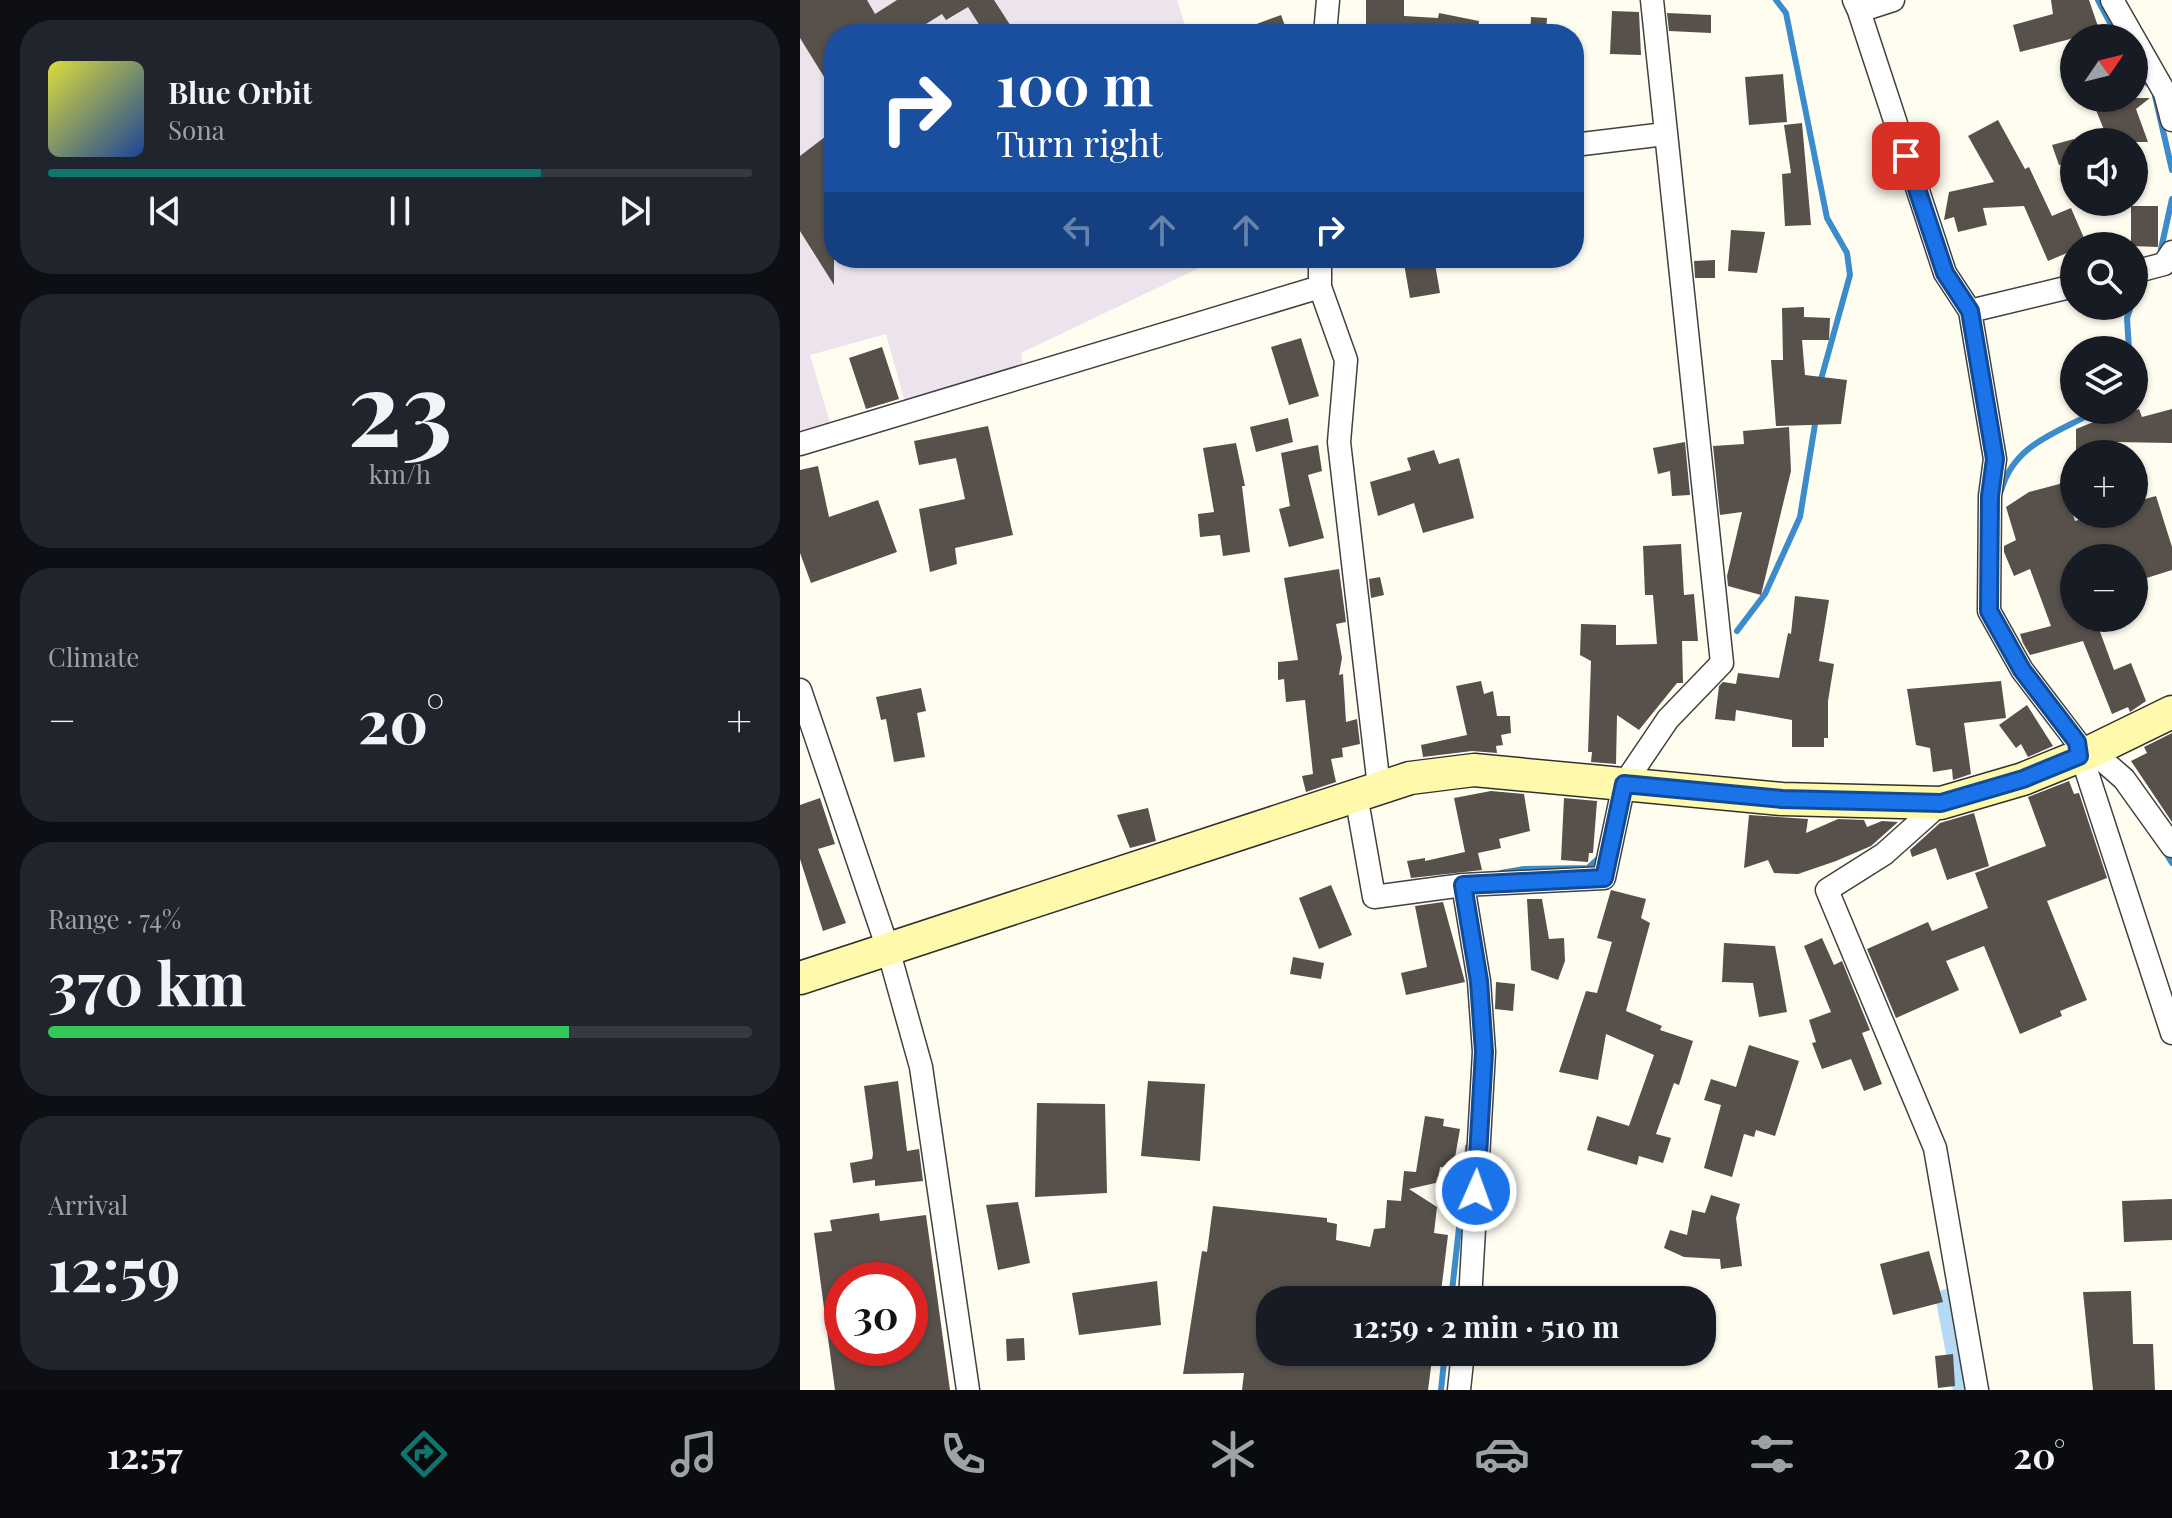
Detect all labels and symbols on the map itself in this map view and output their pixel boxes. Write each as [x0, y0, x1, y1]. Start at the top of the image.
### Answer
north arrow [2060, 24, 2148, 112]
pin [1872, 122, 1940, 190]
position arrow [1434, 1149, 1518, 1233]
speed limit sign: 30 [824, 1262, 928, 1366]

